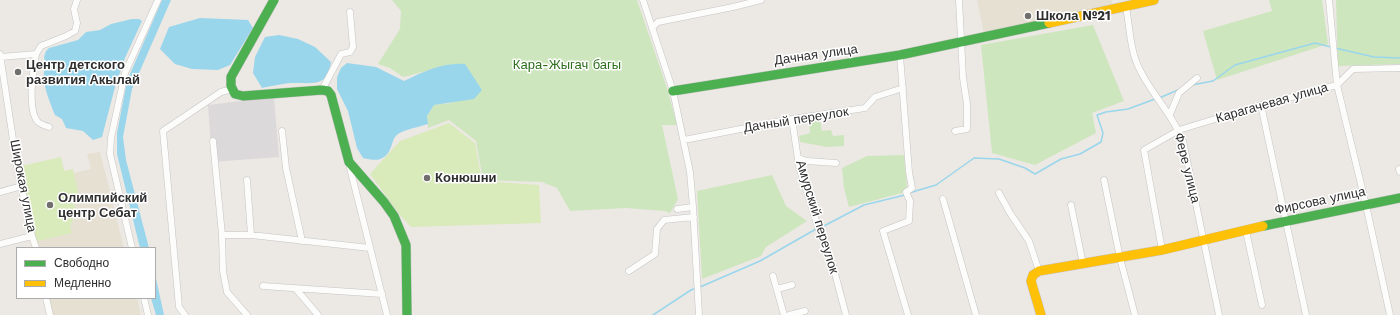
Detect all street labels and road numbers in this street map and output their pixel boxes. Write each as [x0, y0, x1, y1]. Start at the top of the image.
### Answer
street label: Дачная улица [773, 41, 859, 69]
street label: Карагачевая улица [1214, 80, 1330, 126]
street label: Дачный переулок [742, 104, 850, 136]
street label: Фере улица [1171, 131, 1203, 205]
street label: Широкая улица [6, 138, 40, 234]
street label: Амурский переулок [792, 158, 842, 276]
street label: Фирсова улица [1273, 184, 1367, 218]

